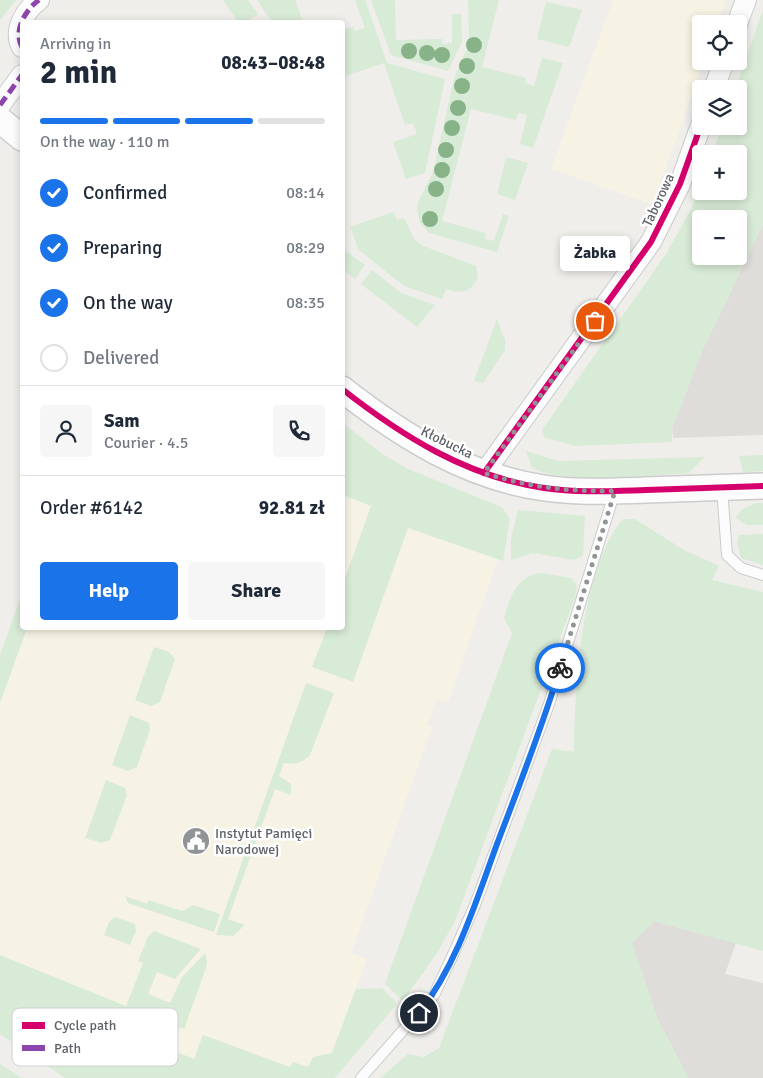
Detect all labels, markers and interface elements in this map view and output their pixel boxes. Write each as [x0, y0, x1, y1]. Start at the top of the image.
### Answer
map controls [692, 15, 747, 265]
button: locate [692, 15, 747, 70]
text: Arriving in [40, 34, 111, 54]
text: 08:43–08:48 [221, 51, 325, 75]
text: 2 min [40, 53, 117, 92]
button: layers [692, 80, 747, 135]
text: On the way · 110 m [40, 132, 170, 152]
button: + [692, 145, 747, 200]
street label: Taborowa [639, 171, 678, 230]
icon: check [40, 179, 68, 207]
text: Confirmed [83, 181, 167, 205]
text: 08:14 [286, 183, 325, 203]
button: − [692, 210, 747, 265]
icon: check [40, 234, 68, 262]
text: Preparing [83, 236, 162, 260]
callout: Żabka [560, 236, 630, 271]
text: 08:29 [286, 238, 325, 258]
text: Żabka [574, 243, 616, 263]
icon: check [40, 289, 68, 317]
text: On the way [83, 291, 173, 315]
text: 08:35 [286, 293, 325, 313]
pin [574, 300, 616, 342]
icon: bag [581, 307, 609, 335]
text: Delivered [83, 346, 159, 370]
button: person [40, 405, 92, 457]
button: phone [273, 405, 325, 457]
text: Sam [104, 409, 140, 433]
street label: Kłobucka [418, 423, 476, 462]
text: Courier · 4.5 [104, 433, 188, 453]
text: Order #6142 [40, 496, 143, 520]
text: 92.81 zł [259, 496, 325, 520]
button: Help [40, 562, 178, 620]
button: Share [188, 562, 325, 620]
courier [535, 643, 585, 693]
icon: bike [546, 654, 574, 682]
place label: Instytut Pamięci Narodowej [215, 825, 312, 858]
public building icon: Instytut Pamięci Narodowej [181, 826, 211, 856]
pin [398, 992, 440, 1034]
icon: home [405, 999, 433, 1027]
legend [12, 1008, 178, 1066]
text: Cycle path [54, 1017, 116, 1034]
text: Path [54, 1040, 81, 1057]

